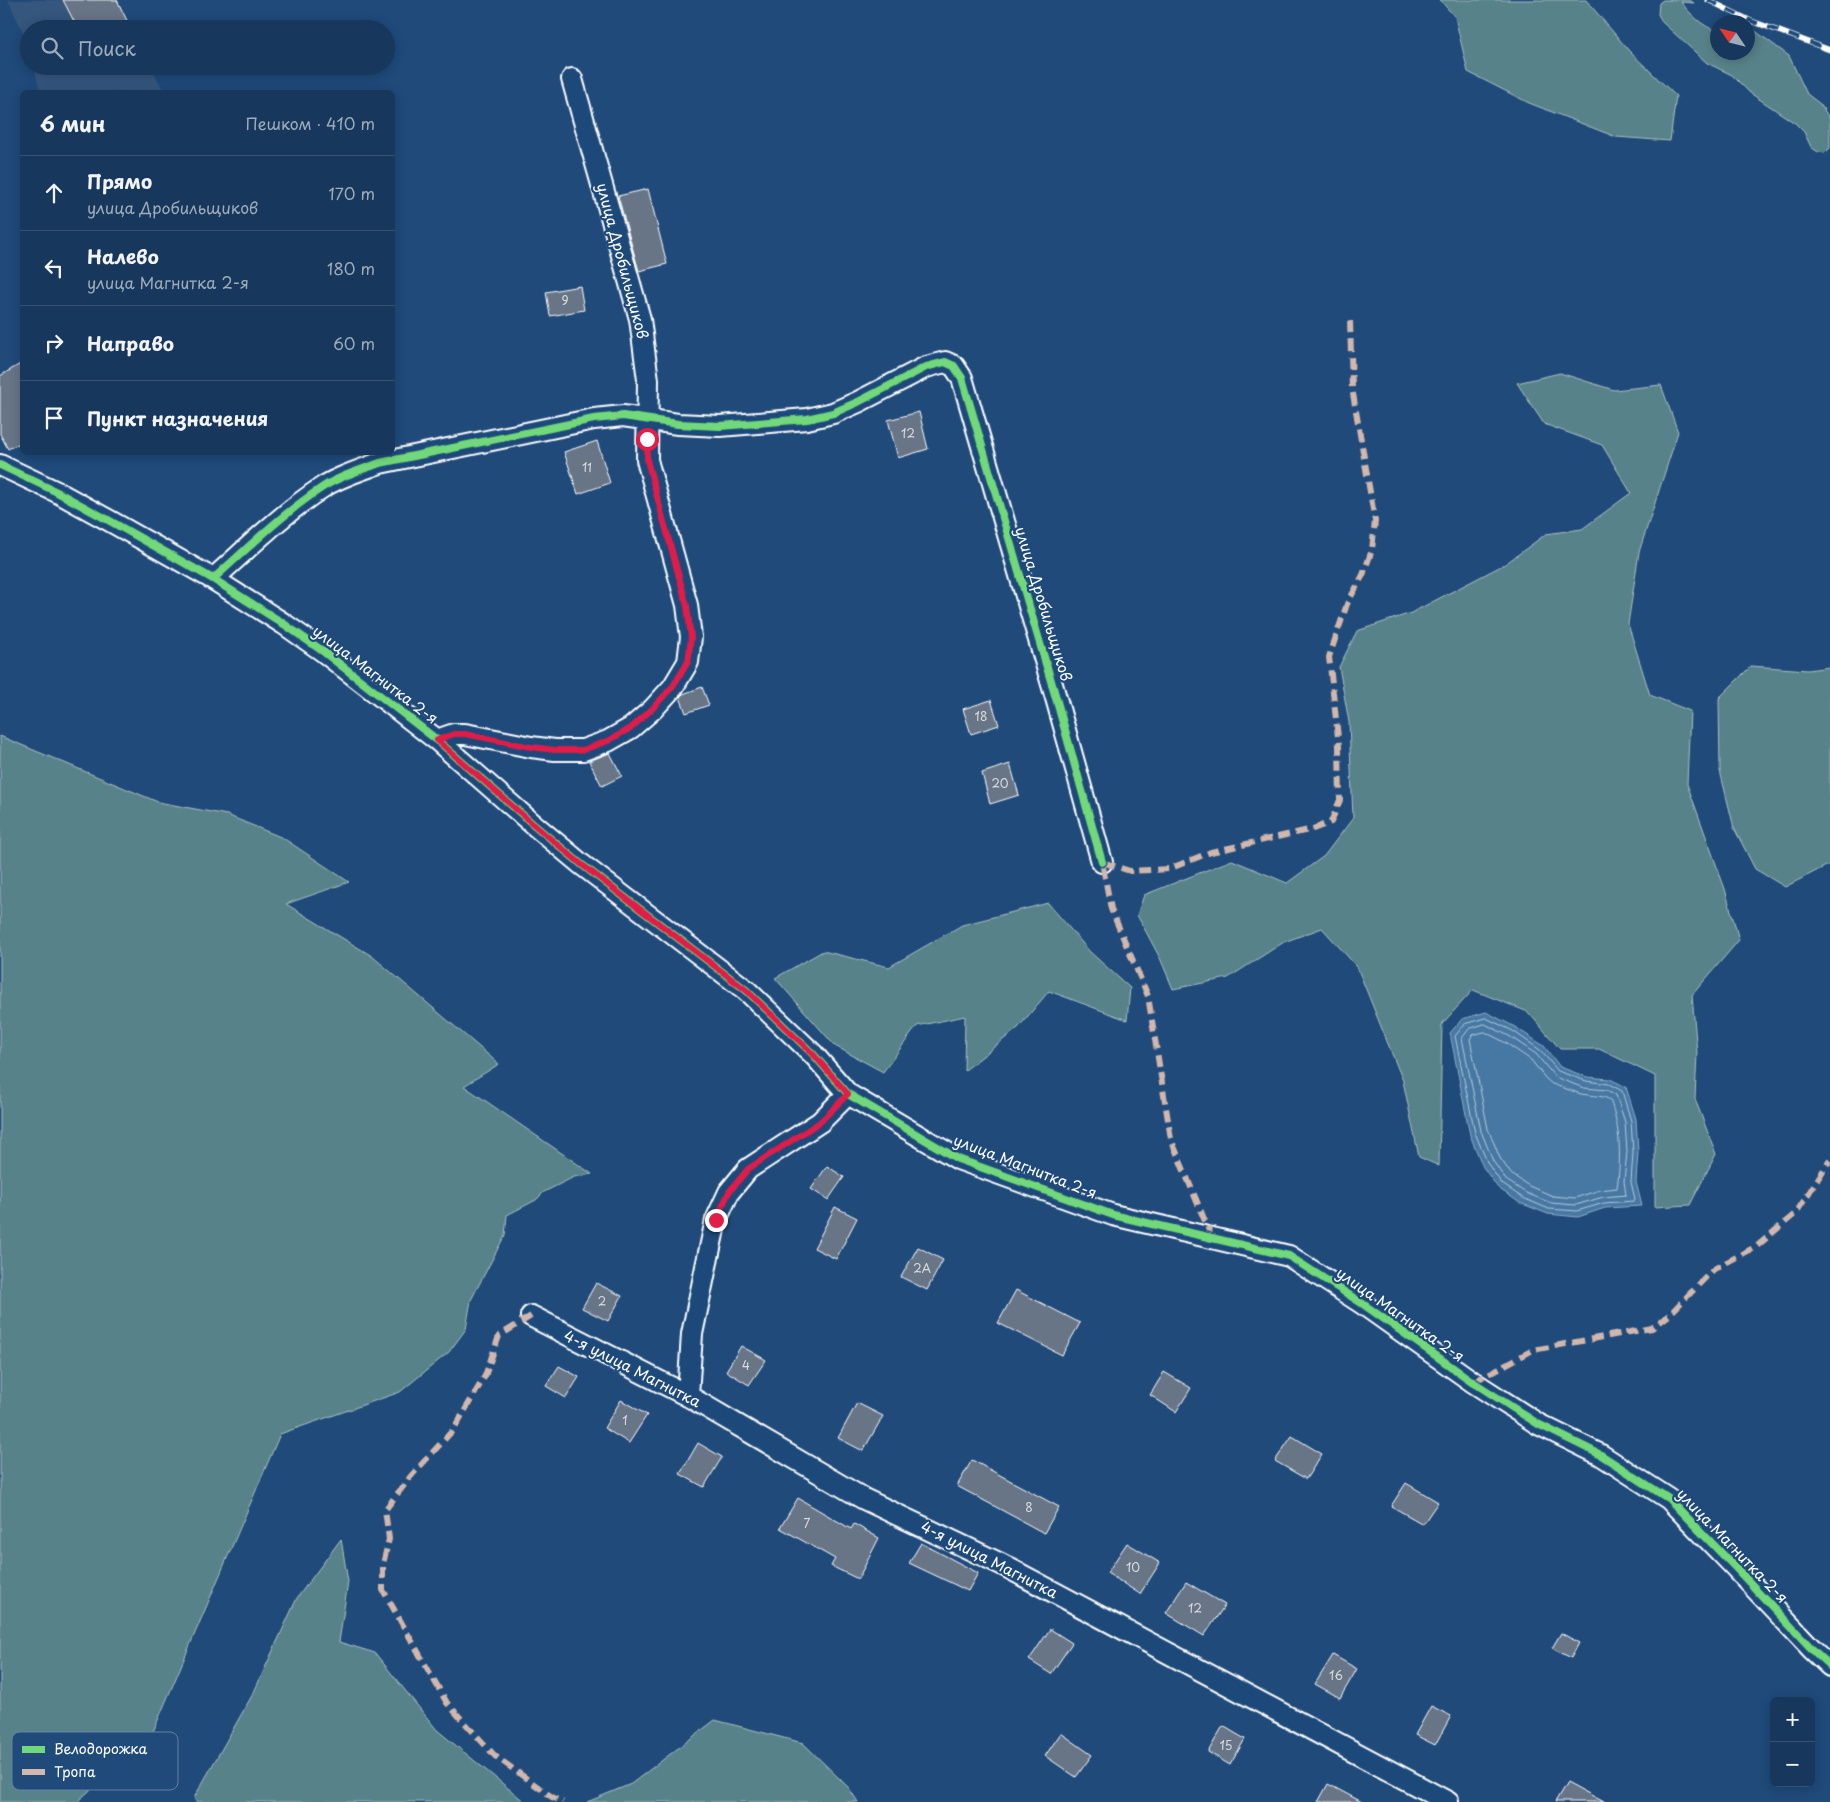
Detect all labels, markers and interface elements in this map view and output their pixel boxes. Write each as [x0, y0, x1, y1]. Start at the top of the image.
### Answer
north arrow [1710, 15, 1755, 60]
search box [20, 20, 395, 75]
icon: search [38, 34, 66, 62]
text: Поиск [78, 34, 136, 62]
text: 6 мин [40, 107, 106, 139]
text: Пешком · 410 m [246, 111, 375, 135]
text: Прямо [87, 167, 152, 195]
icon: ahead [40, 179, 68, 207]
street label: улица Дробильщиков [592, 180, 655, 341]
text: 170 m [329, 181, 375, 205]
text: улица Дробильщиков [87, 195, 258, 219]
text: Налево [87, 242, 159, 270]
icon: left [40, 254, 68, 282]
text: 180 m [327, 256, 375, 280]
text: улица Магнитка 2-я [87, 270, 249, 294]
house number: 9 [561, 291, 569, 309]
icon: right [40, 329, 68, 357]
text: Направо [87, 329, 174, 357]
text: 60 m [333, 331, 375, 355]
icon: arrive [40, 404, 68, 432]
text: Пункт назначения [87, 404, 268, 432]
house number: 12 [901, 424, 915, 442]
route start [636, 428, 659, 451]
house number: 11 [582, 458, 592, 476]
street label: улица Дробильщиков [1010, 523, 1079, 684]
street label: улица Магнитка 2-я [308, 619, 443, 729]
house number: 18 [975, 707, 987, 725]
house number: 20 [991, 774, 1009, 792]
street label: улица Магнитка 2-я [951, 1128, 1101, 1204]
route end [705, 1209, 728, 1232]
house number: 2А [913, 1259, 931, 1277]
street label: улица Магнитка 2-я [1332, 1261, 1470, 1367]
house number: 2 [598, 1292, 606, 1310]
street label: 4-я улица Магнитка [560, 1323, 706, 1412]
house number: 4 [742, 1356, 750, 1374]
house number: 1 [622, 1411, 628, 1429]
street label: улица Магнитка 2-я [1672, 1482, 1794, 1608]
house number: 8 [1025, 1498, 1033, 1516]
house number: 7 [804, 1514, 811, 1532]
street label: 4-я улица Магнитка [917, 1514, 1063, 1603]
house number: 10 [1126, 1558, 1140, 1576]
house number: 12 [1188, 1599, 1202, 1617]
house number: 16 [1329, 1666, 1343, 1684]
map controls [1770, 1697, 1815, 1787]
button: + [1770, 1697, 1815, 1742]
legend [12, 1732, 178, 1790]
house number: 15 [1219, 1736, 1233, 1754]
text: Велодорожка [54, 1738, 148, 1759]
button: − [1770, 1742, 1815, 1787]
text: Тропа [54, 1761, 96, 1782]

